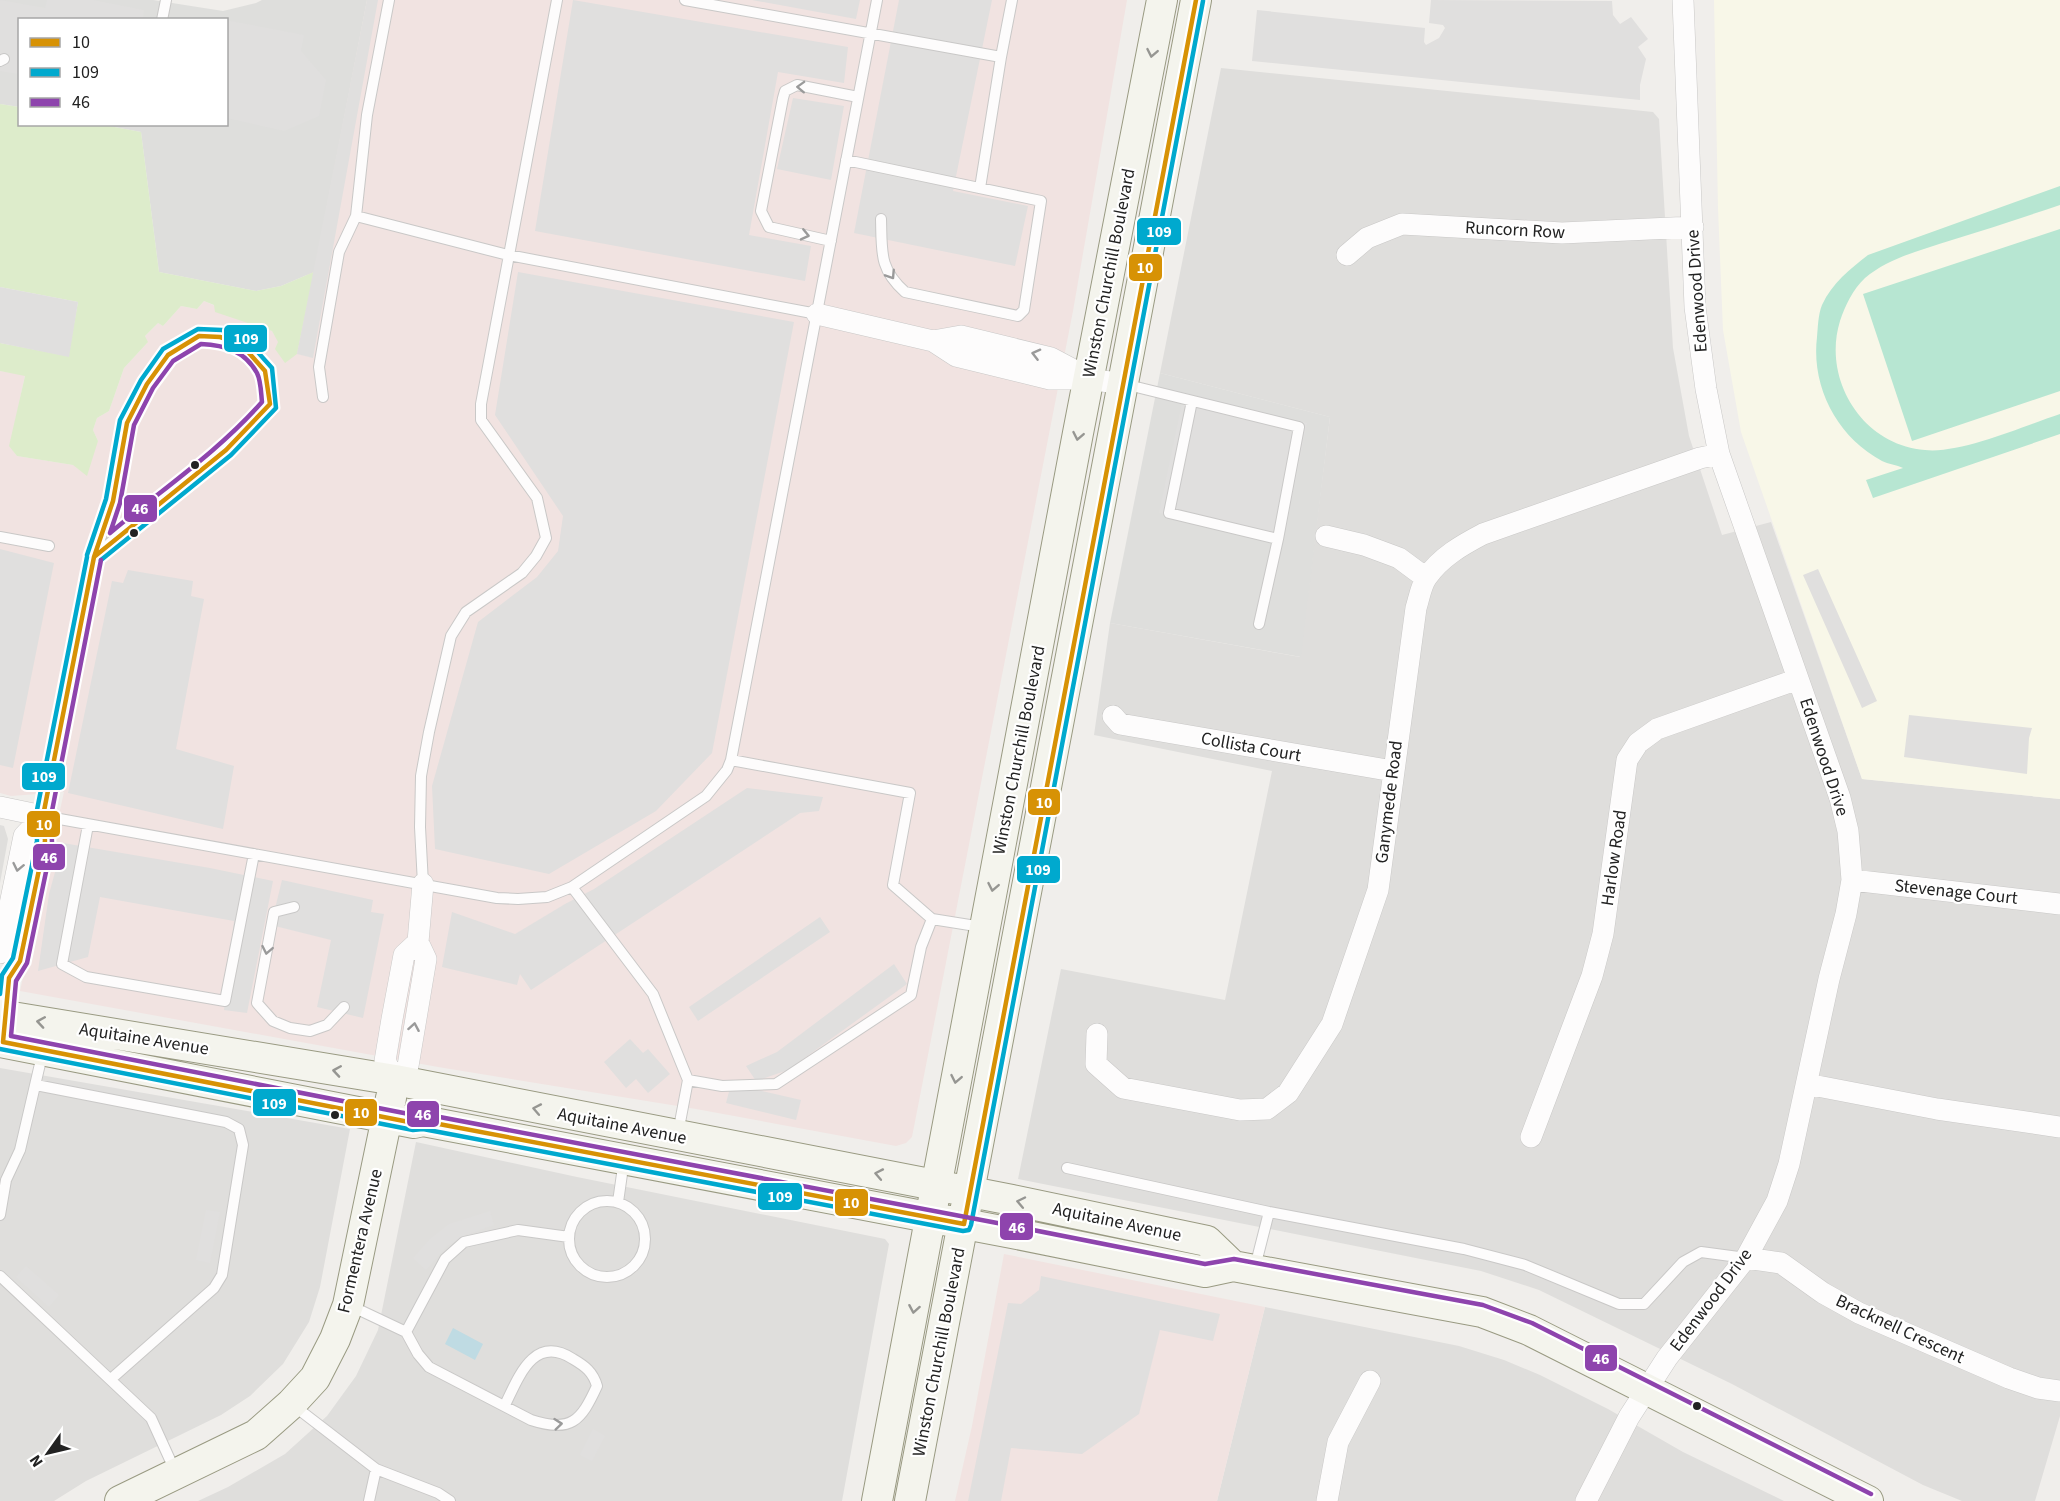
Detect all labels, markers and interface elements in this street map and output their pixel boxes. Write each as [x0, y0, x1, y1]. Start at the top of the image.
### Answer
legend [18, 18, 228, 126]
text: 10 [72, 30, 90, 55]
one-way arrow [1146, 47, 1159, 57]
text: 109 [72, 60, 99, 85]
one-way arrow [796, 81, 805, 93]
text: 46 [72, 90, 90, 115]
street label: Winston Churchill Boulevard [1076, 166, 1142, 380]
street label: Runcorn Row [1464, 215, 1566, 245]
line badge: 109 [1136, 217, 1182, 246]
text: 109 [1146, 221, 1172, 243]
one-way arrow [800, 228, 810, 241]
street label: Edenwood Drive [1680, 229, 1714, 353]
line badge: 10 [1128, 253, 1163, 282]
text: 10 [1137, 257, 1153, 279]
one-way arrow [883, 269, 894, 280]
line badge: 109 [223, 324, 268, 353]
text: 109 [233, 328, 259, 350]
one-way arrow [1031, 349, 1041, 362]
one-way arrow [1072, 431, 1085, 441]
unlabelled marker [189, 459, 201, 471]
line badge: 46 [123, 494, 158, 523]
text: 46 [132, 498, 148, 520]
unlabelled marker [128, 527, 140, 539]
street label: Winston Churchill Boulevard [986, 643, 1052, 857]
street label: Edenwood Drive [1793, 695, 1855, 819]
street label: Collista Court [1199, 726, 1303, 768]
street label: Ganymede Road [1369, 739, 1409, 865]
line badge: 109 [21, 762, 66, 791]
text: 109 [31, 766, 57, 788]
line badge: 10 [1027, 788, 1061, 816]
text: 10 [1036, 792, 1052, 814]
street label: Harlow Road [1595, 808, 1633, 908]
line badge: 10 [26, 810, 61, 838]
text: 10 [36, 814, 52, 836]
line badge: 46 [32, 843, 66, 871]
text: 46 [41, 847, 57, 869]
line badge: 109 [1016, 855, 1061, 884]
text: 109 [1025, 859, 1051, 881]
one-way arrow [12, 861, 25, 871]
street label: Stevenage Court [1893, 873, 2019, 911]
one-way arrow [987, 882, 1000, 892]
one-way arrow [261, 944, 274, 954]
one-way arrow [36, 1016, 46, 1029]
street label: Aquitaine Avenue [77, 1016, 211, 1062]
one-way arrow [408, 1022, 420, 1032]
one-way arrow [332, 1065, 342, 1078]
one-way arrow [951, 1074, 963, 1084]
line badge: 109 [252, 1088, 297, 1117]
text: 109 [261, 1093, 287, 1115]
line badge: 10 [344, 1098, 378, 1127]
line badge: 46 [406, 1100, 440, 1128]
street label: Aquitaine Avenue [555, 1101, 689, 1151]
text: 10 [353, 1102, 369, 1124]
one-way arrow [533, 1103, 543, 1116]
text: 46 [415, 1104, 431, 1126]
unlabelled marker [329, 1109, 341, 1121]
street label: Formentera Avenue [331, 1166, 389, 1315]
one-way arrow [875, 1168, 885, 1181]
line badge: 109 [757, 1182, 803, 1211]
text: 109 [767, 1186, 793, 1208]
line badge: 10 [834, 1188, 869, 1217]
text: 10 [843, 1192, 859, 1214]
one-way arrow [1016, 1196, 1026, 1209]
street label: Aquitaine Avenue [1050, 1196, 1184, 1248]
line badge: 46 [999, 1212, 1034, 1241]
text: 46 [1009, 1217, 1025, 1239]
street label: Edenwood Drive [1664, 1243, 1758, 1357]
street label: Winston Churchill Boulevard [906, 1245, 972, 1459]
street label: Bracknell Crescent [1831, 1288, 1969, 1370]
one-way arrow [908, 1304, 921, 1314]
line badge: 46 [1584, 1344, 1618, 1372]
text: 46 [1593, 1348, 1609, 1370]
unlabelled marker [1691, 1400, 1703, 1412]
one-way arrow [553, 1418, 563, 1431]
north arrow [18, 1423, 78, 1483]
text: N [24, 1450, 48, 1471]

